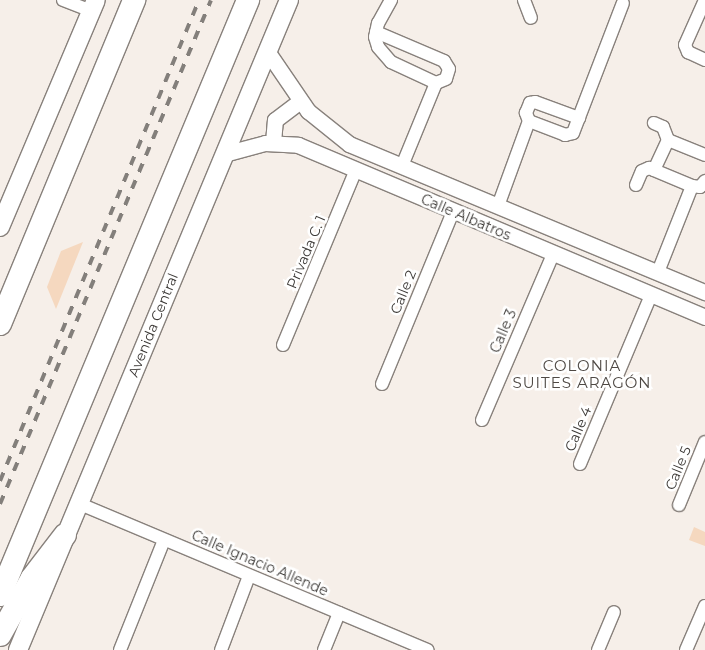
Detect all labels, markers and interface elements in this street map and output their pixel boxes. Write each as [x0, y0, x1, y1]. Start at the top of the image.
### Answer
street label: Calle Albatros [419, 191, 513, 243]
street label: Privada C. 1 [283, 213, 329, 291]
street label: Calle 2 [387, 268, 419, 316]
street label: Avenida Central [125, 271, 181, 379]
street label: Calle 3 [486, 307, 520, 355]
district label: COLONIA SUITES ARAGÓN [511, 356, 653, 391]
street label: Calle 4 [561, 404, 595, 454]
street label: Calle 5 [662, 444, 694, 492]
street label: Calle Ignacio Allende [189, 527, 331, 599]

